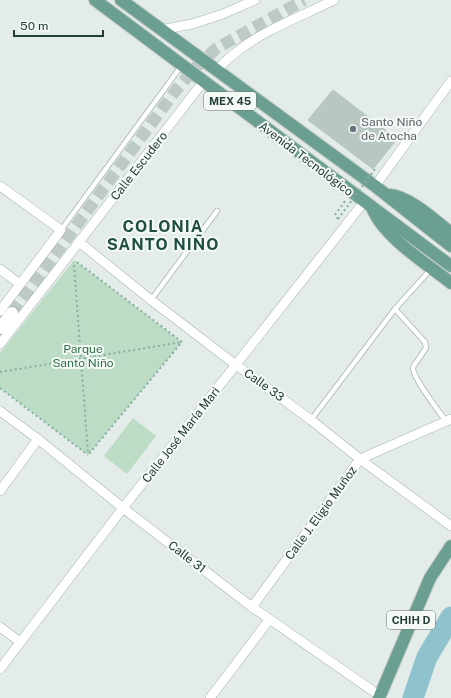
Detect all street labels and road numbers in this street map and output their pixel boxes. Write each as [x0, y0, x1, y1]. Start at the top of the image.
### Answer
road number: MEX 45 [204, 92, 256, 110]
street label: Avenida Tecnológico [256, 119, 356, 199]
street label: Calle Escudero [108, 129, 170, 203]
street label: Calle 33 [241, 366, 287, 404]
street label: Calle José María Mari [139, 384, 223, 486]
street label: Calle J. Eligio Muñoz [282, 463, 360, 562]
street label: Calle 31 [165, 538, 209, 576]
road number: CHIH D [387, 611, 435, 629]

